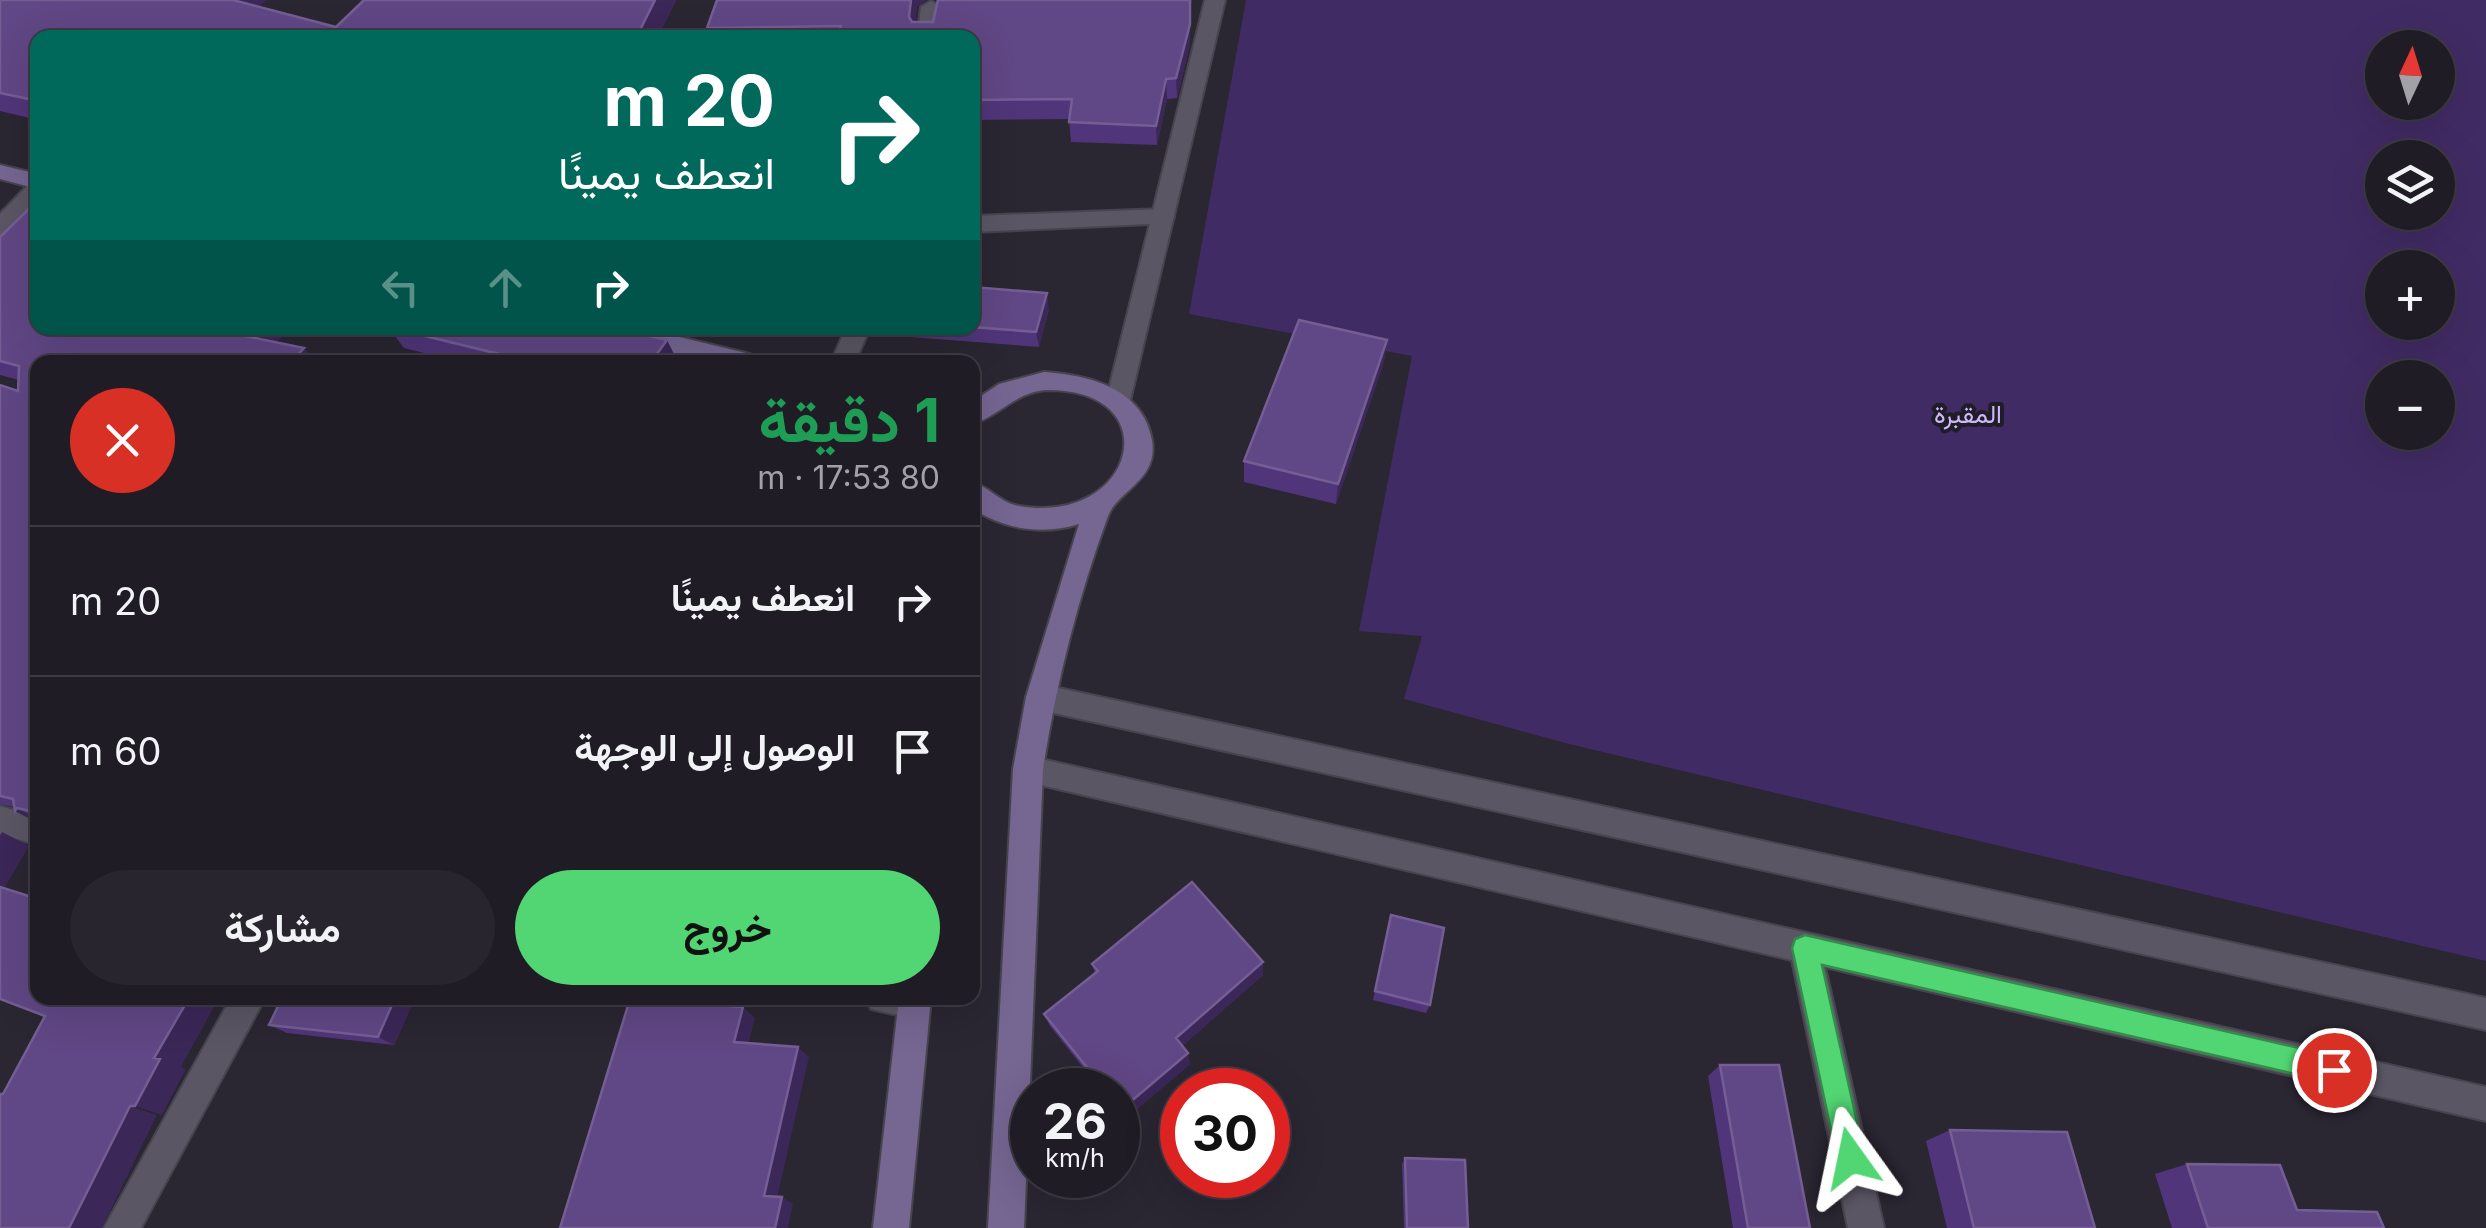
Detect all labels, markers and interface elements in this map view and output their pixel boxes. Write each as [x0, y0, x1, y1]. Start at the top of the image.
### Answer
north arrow [2365, 30, 2455, 120]
map controls [2365, 30, 2455, 450]
text: 20 m [603, 58, 775, 143]
icon: right [810, 70, 940, 200]
button: layers [2365, 140, 2455, 230]
text: انعطف يمينًا [558, 145, 775, 200]
button: + [2365, 250, 2455, 340]
icon: left [373, 260, 428, 315]
icon: ahead [478, 260, 533, 315]
icon: right [583, 260, 638, 315]
button: − [2365, 360, 2455, 450]
text: 1 دقيقة [758, 384, 940, 456]
button: close [70, 388, 175, 493]
park label: المقبرة [1934, 399, 2002, 430]
text: 80 m · 17:53 [757, 458, 940, 497]
text: انعطف يمينًا [671, 574, 855, 620]
icon: right [885, 574, 940, 629]
text: 20 m [70, 578, 161, 624]
text: الوصول إلى الوجهة [574, 724, 855, 770]
icon: arrive [885, 724, 940, 779]
text: 60 m [70, 728, 162, 774]
button: مشاركة [70, 870, 495, 985]
button: خروج [515, 870, 940, 985]
pin [2292, 1028, 2377, 1113]
icon: arrive [2307, 1043, 2362, 1098]
speed limit sign: 30 [1160, 1068, 1290, 1198]
text: 26 [1043, 1091, 1107, 1151]
position arrow [1799, 1106, 1903, 1210]
text: km/h [1045, 1143, 1105, 1173]

